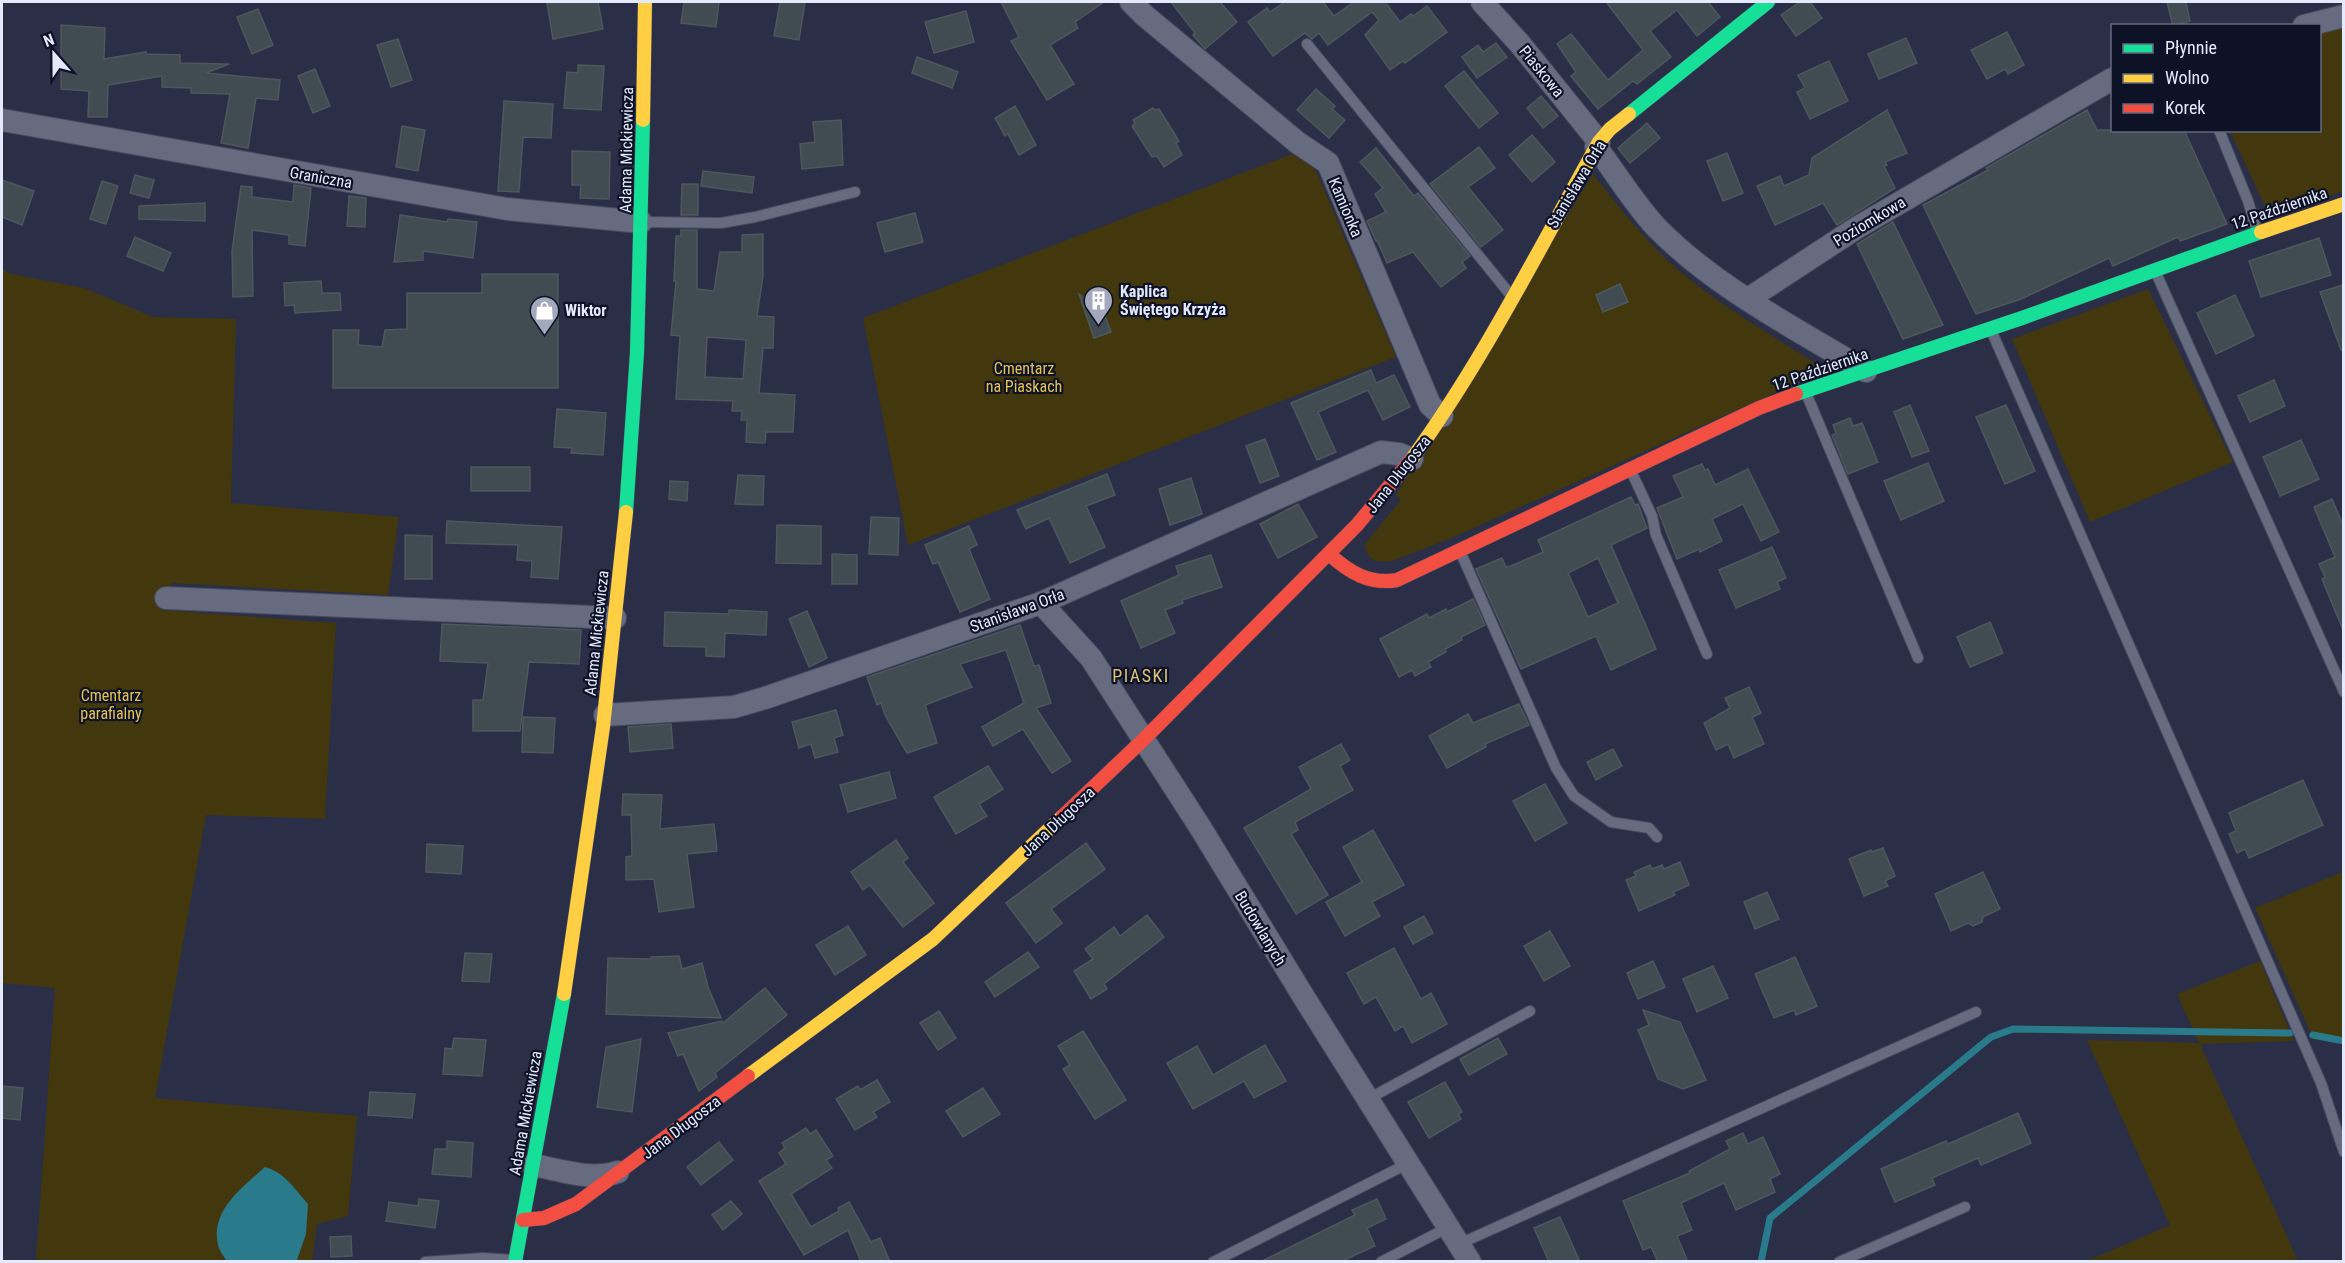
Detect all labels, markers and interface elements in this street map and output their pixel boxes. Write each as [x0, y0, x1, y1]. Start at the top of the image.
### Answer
north arrow [24, 24, 84, 84]
legend [2111, 24, 2321, 132]
text: N [41, 30, 57, 51]
text: Płynnie [2165, 37, 2217, 58]
street label: Piaskowa [1515, 42, 1568, 101]
text: Wolno [2165, 67, 2209, 88]
street label: Adama Mickiewicza [616, 87, 637, 213]
text: Korek [2165, 97, 2205, 118]
street label: Stanisława Orła [1543, 137, 1610, 232]
street label: Graniczna [288, 163, 354, 192]
street label: Kamionka [1325, 175, 1367, 240]
street label: 12 Października [2229, 183, 2330, 234]
street label: Poziomkowa [1830, 192, 1909, 250]
place label: Kaplica Świętego Krzyża [1120, 282, 1226, 319]
building icon: Kaplica Świętego Krzyża [1083, 284, 1115, 326]
shop icon: Wiktor [528, 294, 560, 336]
place label: Wiktor [565, 301, 607, 320]
street label: 12 Października [1770, 344, 1871, 395]
park label: Cmentarz na Piaskach [986, 359, 1062, 396]
street label: Jana Długosza [1362, 432, 1435, 517]
street label: Adama Mickiewicza [580, 569, 613, 697]
street label: Stanisława Orła [967, 585, 1067, 636]
district label: PIASKI [1112, 665, 1170, 686]
park label: Cmentarz parafialny [80, 686, 142, 723]
street label: Jana Długosza [1018, 783, 1099, 860]
street label: Budowlanych [1231, 888, 1290, 969]
street label: Adama Mickiewicza [505, 1049, 546, 1177]
street label: Jana Długosza [638, 1092, 724, 1163]

